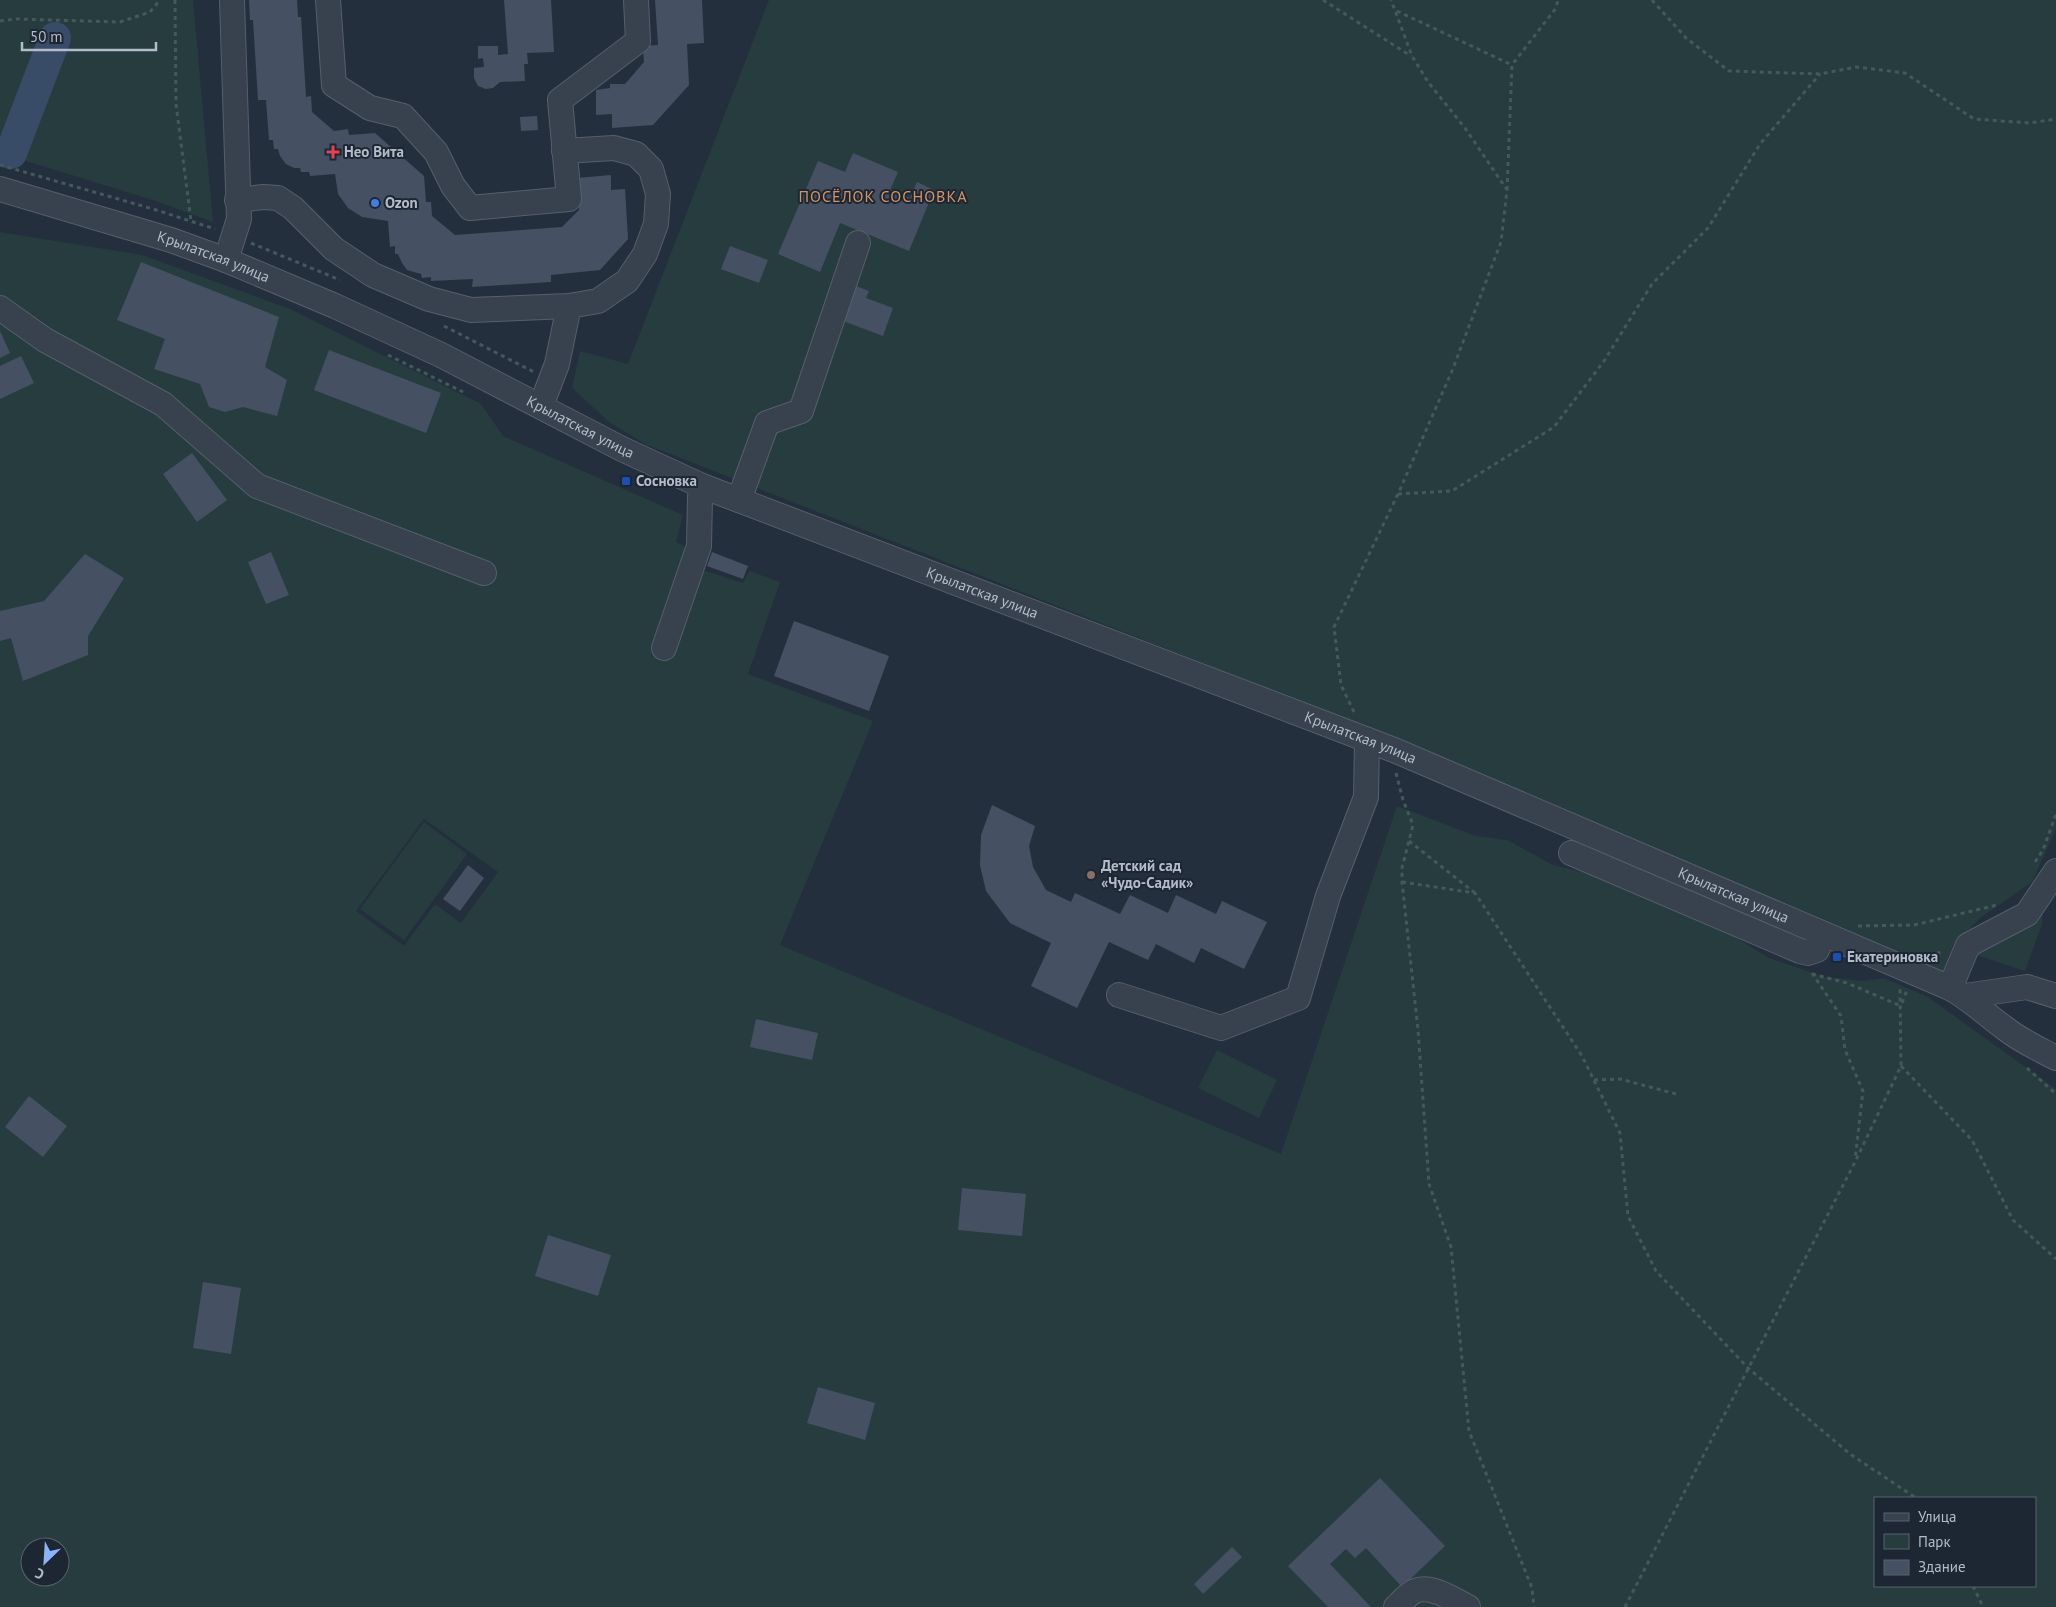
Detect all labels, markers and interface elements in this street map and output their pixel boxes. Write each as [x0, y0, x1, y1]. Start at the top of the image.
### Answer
scale bar [22, 20, 156, 52]
text: 50 m [30, 27, 63, 46]
place label: Нео Вита [344, 142, 404, 161]
marker: Нео Вита [326, 145, 340, 159]
district label: ПОСЁЛОК СОСНОВКА [798, 186, 968, 206]
place label: Ozon [385, 193, 418, 212]
marker: Ozon [369, 197, 381, 209]
street label: Крылатская улица [155, 226, 273, 286]
street label: Крылатская улица [523, 391, 637, 462]
place label: Сосновка [636, 471, 697, 490]
marker: Сосновка [620, 475, 632, 487]
street label: Крылатская улица [924, 562, 1041, 622]
street label: Крылатская улица [1302, 707, 1420, 768]
place label: Детский сад «Чудо-Садик» [1101, 856, 1193, 892]
street label: Крылатская улица [1675, 863, 1792, 927]
marker: Детский сад «Чудо-Садик» [1085, 869, 1097, 881]
place label: Екатериновка [1847, 947, 1938, 966]
marker: Екатериновка [1831, 951, 1843, 963]
legend [1874, 1497, 2036, 1587]
text: Улица [1918, 1507, 1956, 1526]
text: Парк [1918, 1532, 1951, 1551]
north arrow [20, 1537, 70, 1587]
text: Здание [1918, 1557, 1966, 1576]
text: С [32, 1564, 47, 1584]

